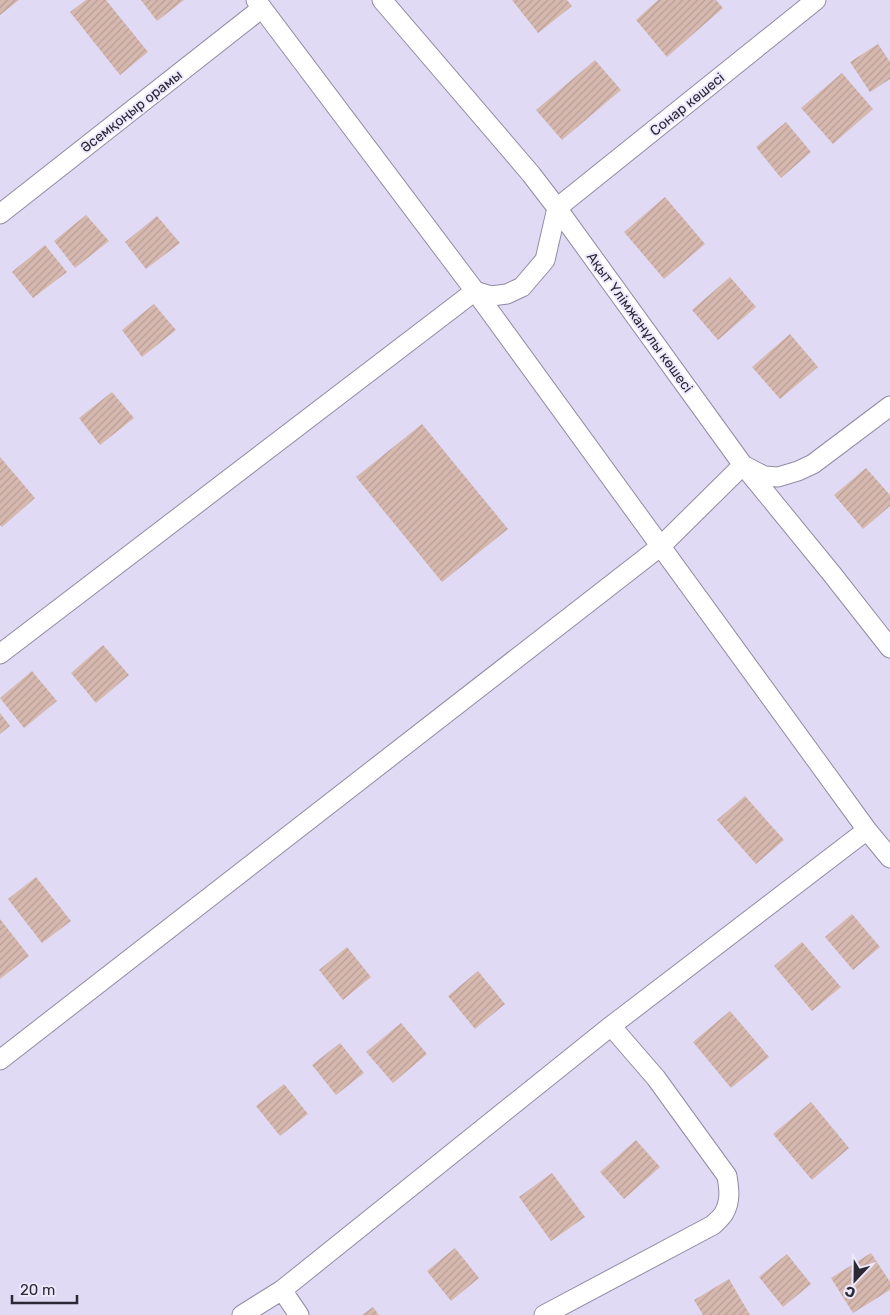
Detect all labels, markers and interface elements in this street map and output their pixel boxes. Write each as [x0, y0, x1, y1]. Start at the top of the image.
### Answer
street label: Әсемқоңыр орамы [77, 66, 185, 156]
street label: Сонар көшесі [647, 69, 728, 140]
street label: Ақыт Үлімжанұлы көшесі [583, 249, 696, 396]
north arrow [830, 1255, 880, 1305]
scale bar [12, 1272, 78, 1304]
text: 20 m [20, 1281, 55, 1299]
text: С [842, 1282, 858, 1301]

